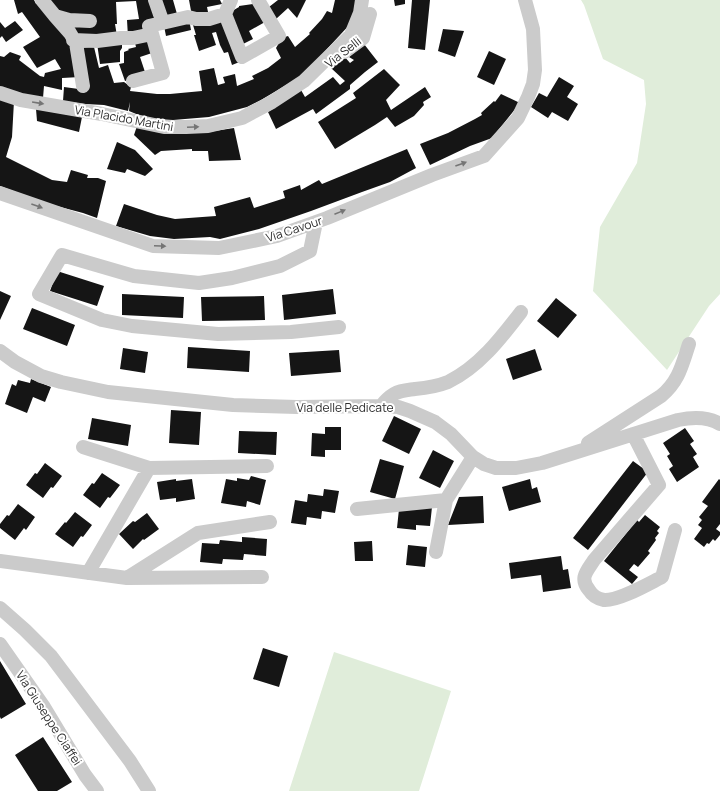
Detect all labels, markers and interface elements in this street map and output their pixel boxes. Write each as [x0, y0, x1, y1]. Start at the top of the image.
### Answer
street label: Via Selli [321, 32, 365, 72]
one-way arrow [32, 100, 44, 106]
street label: Via Placido Martini [73, 101, 175, 135]
one-way arrow [187, 124, 200, 130]
one-way arrow [456, 161, 468, 167]
one-way arrow [31, 203, 43, 209]
one-way arrow [335, 209, 347, 215]
street label: Via Cavour [264, 212, 325, 246]
one-way arrow [154, 243, 166, 250]
street label: Via delle Pedicate [297, 399, 394, 416]
street label: Via Giuseppe Ciaffei [12, 667, 86, 769]

